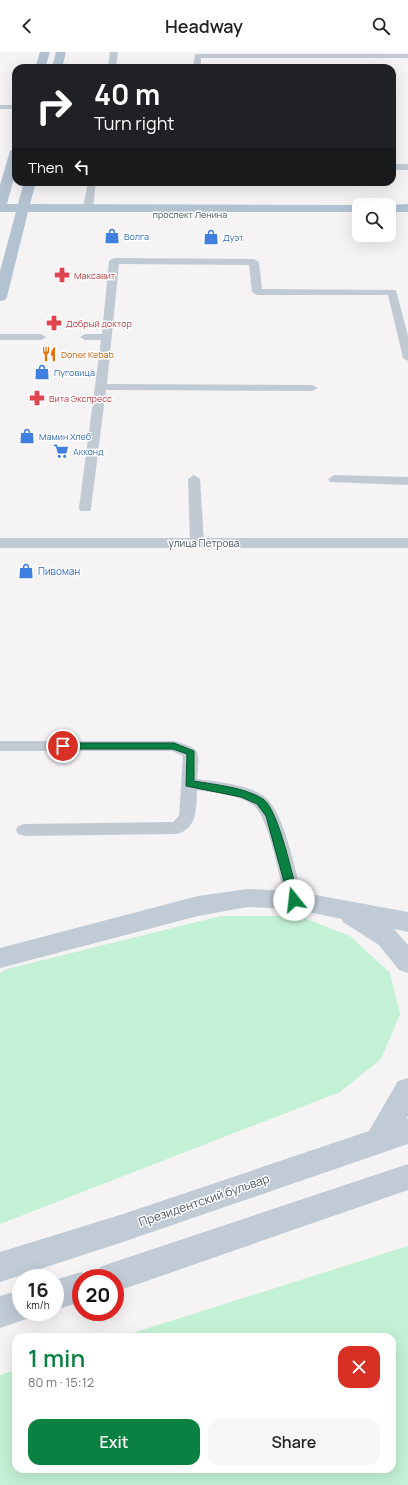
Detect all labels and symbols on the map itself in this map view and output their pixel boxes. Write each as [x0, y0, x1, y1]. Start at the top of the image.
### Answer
street label: проспект Ленина [153, 208, 227, 221]
shop icon: Волга [103, 227, 121, 245]
shop icon: Дуэт [202, 228, 220, 246]
place label: Волга [124, 230, 149, 243]
place label: Дуэт [223, 231, 244, 244]
pharmacy icon: Максавит [53, 266, 71, 284]
place label: Максавит [74, 269, 116, 282]
pharmacy icon: Добрый доктор [45, 314, 63, 332]
place label: Добрый доктор [66, 317, 132, 330]
restaurant icon: Doner Kebab [40, 345, 58, 363]
place label: Doner Kebab [61, 348, 114, 361]
shop icon: Пуговица [33, 363, 51, 381]
place label: Пуговица [54, 366, 95, 379]
pharmacy icon: Вита Экспресс [28, 389, 46, 407]
place label: Вита Экспресс [49, 392, 112, 405]
shop icon: Мамин Хлеб [18, 427, 36, 445]
place label: Мамин Хлеб [39, 430, 91, 443]
supermarket icon: Акконд [52, 442, 70, 460]
place label: Акконд [73, 445, 104, 458]
street label: улица Петрова [169, 536, 239, 550]
shop icon: Пивоман [17, 562, 35, 580]
place label: Пивоман [38, 564, 80, 578]
pin [46, 729, 80, 763]
position arrow [273, 879, 315, 921]
street label: Президентский бульвар [136, 1170, 272, 1230]
speed limit sign: 20 [72, 1269, 124, 1321]

